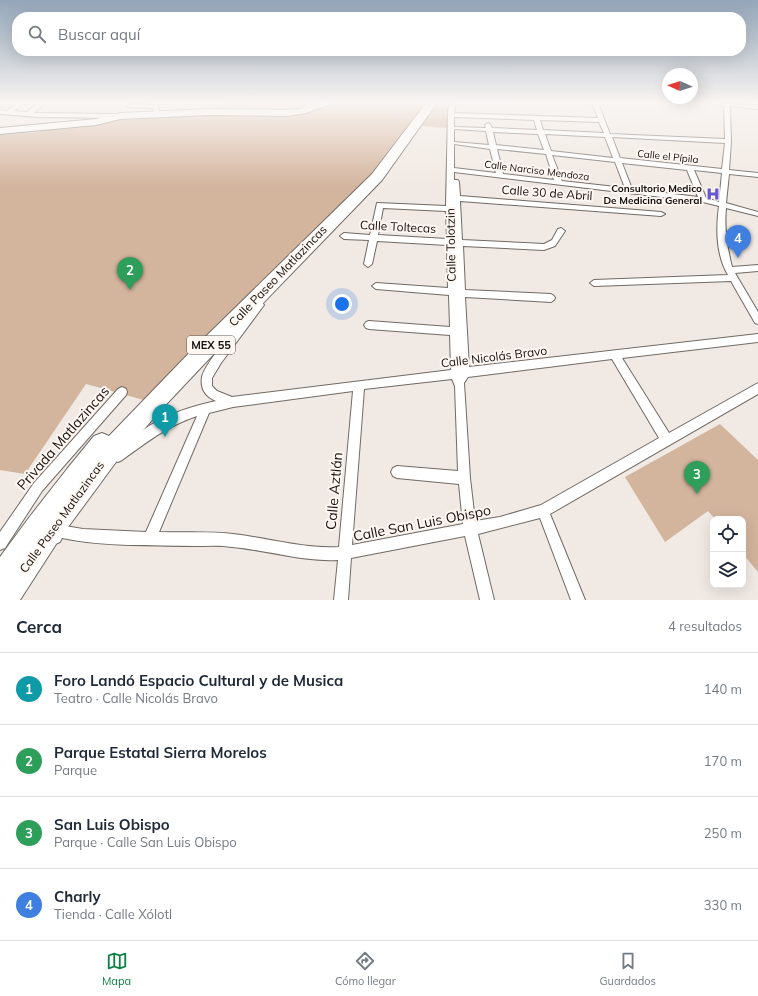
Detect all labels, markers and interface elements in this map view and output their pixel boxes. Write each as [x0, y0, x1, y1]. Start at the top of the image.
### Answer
search box [12, 12, 746, 56]
icon: search [26, 23, 48, 45]
text: Buscar aquí [58, 25, 140, 44]
north arrow [662, 68, 698, 104]
street label: Calle el Pípila [637, 147, 699, 166]
street label: Calle Narciso Mendoza [484, 158, 590, 183]
street label: Calle 30 de Abril [501, 182, 593, 203]
place label: Consultorio Medico De Medicina General [603, 182, 702, 207]
hospital icon: Consultorio Medico De Medicina General [705, 186, 721, 202]
street label: Calle Tolotzin [442, 208, 459, 282]
street label: Calle Toltecas [360, 217, 437, 236]
street label: Calle Paseo Matlazincas [225, 222, 330, 329]
pin: 4 [725, 225, 751, 258]
pin: 2 [117, 257, 143, 290]
your location [332, 294, 352, 314]
road number: MEX 55 [187, 336, 235, 354]
street label: Calle Nicolás Bravo [440, 343, 548, 370]
street label: Privada Matlazincas [13, 382, 113, 494]
pin: 1 [152, 404, 178, 437]
street label: Calle Aztlán [322, 451, 346, 531]
street label: Calle Paseo Matlazincas [16, 458, 107, 576]
pin: 3 [684, 461, 710, 494]
street label: Calle San Luis Obispo [352, 501, 492, 545]
map controls [710, 516, 746, 588]
button: locate [710, 516, 746, 552]
button: layers [710, 552, 746, 588]
text: Cerca [16, 616, 62, 637]
text: 4 resultados [668, 618, 742, 634]
text: Foro Landó Espacio Cultural y de Musica [54, 671, 343, 690]
text: 1 [25, 681, 33, 697]
text: 140 m [704, 681, 742, 697]
text: Teatro · Calle Nicolás Bravo [54, 690, 218, 706]
text: Parque Estatal Sierra Morelos [54, 743, 267, 762]
text: 2 [25, 753, 33, 769]
text: 170 m [704, 753, 742, 769]
text: Parque [54, 762, 97, 778]
text: San Luis Obispo [54, 815, 170, 834]
text: 3 [25, 825, 33, 841]
text: 250 m [704, 825, 742, 841]
text: Parque · Calle San Luis Obispo [54, 834, 237, 850]
text: Charly [54, 887, 101, 906]
text: 4 [25, 897, 33, 913]
text: 330 m [704, 897, 742, 913]
text: Tienda · Calle Xólotl [54, 906, 172, 922]
tab: Mapa [102, 950, 131, 988]
tab: Cómo llegar [335, 950, 396, 988]
tab: Guardados [600, 950, 656, 988]

